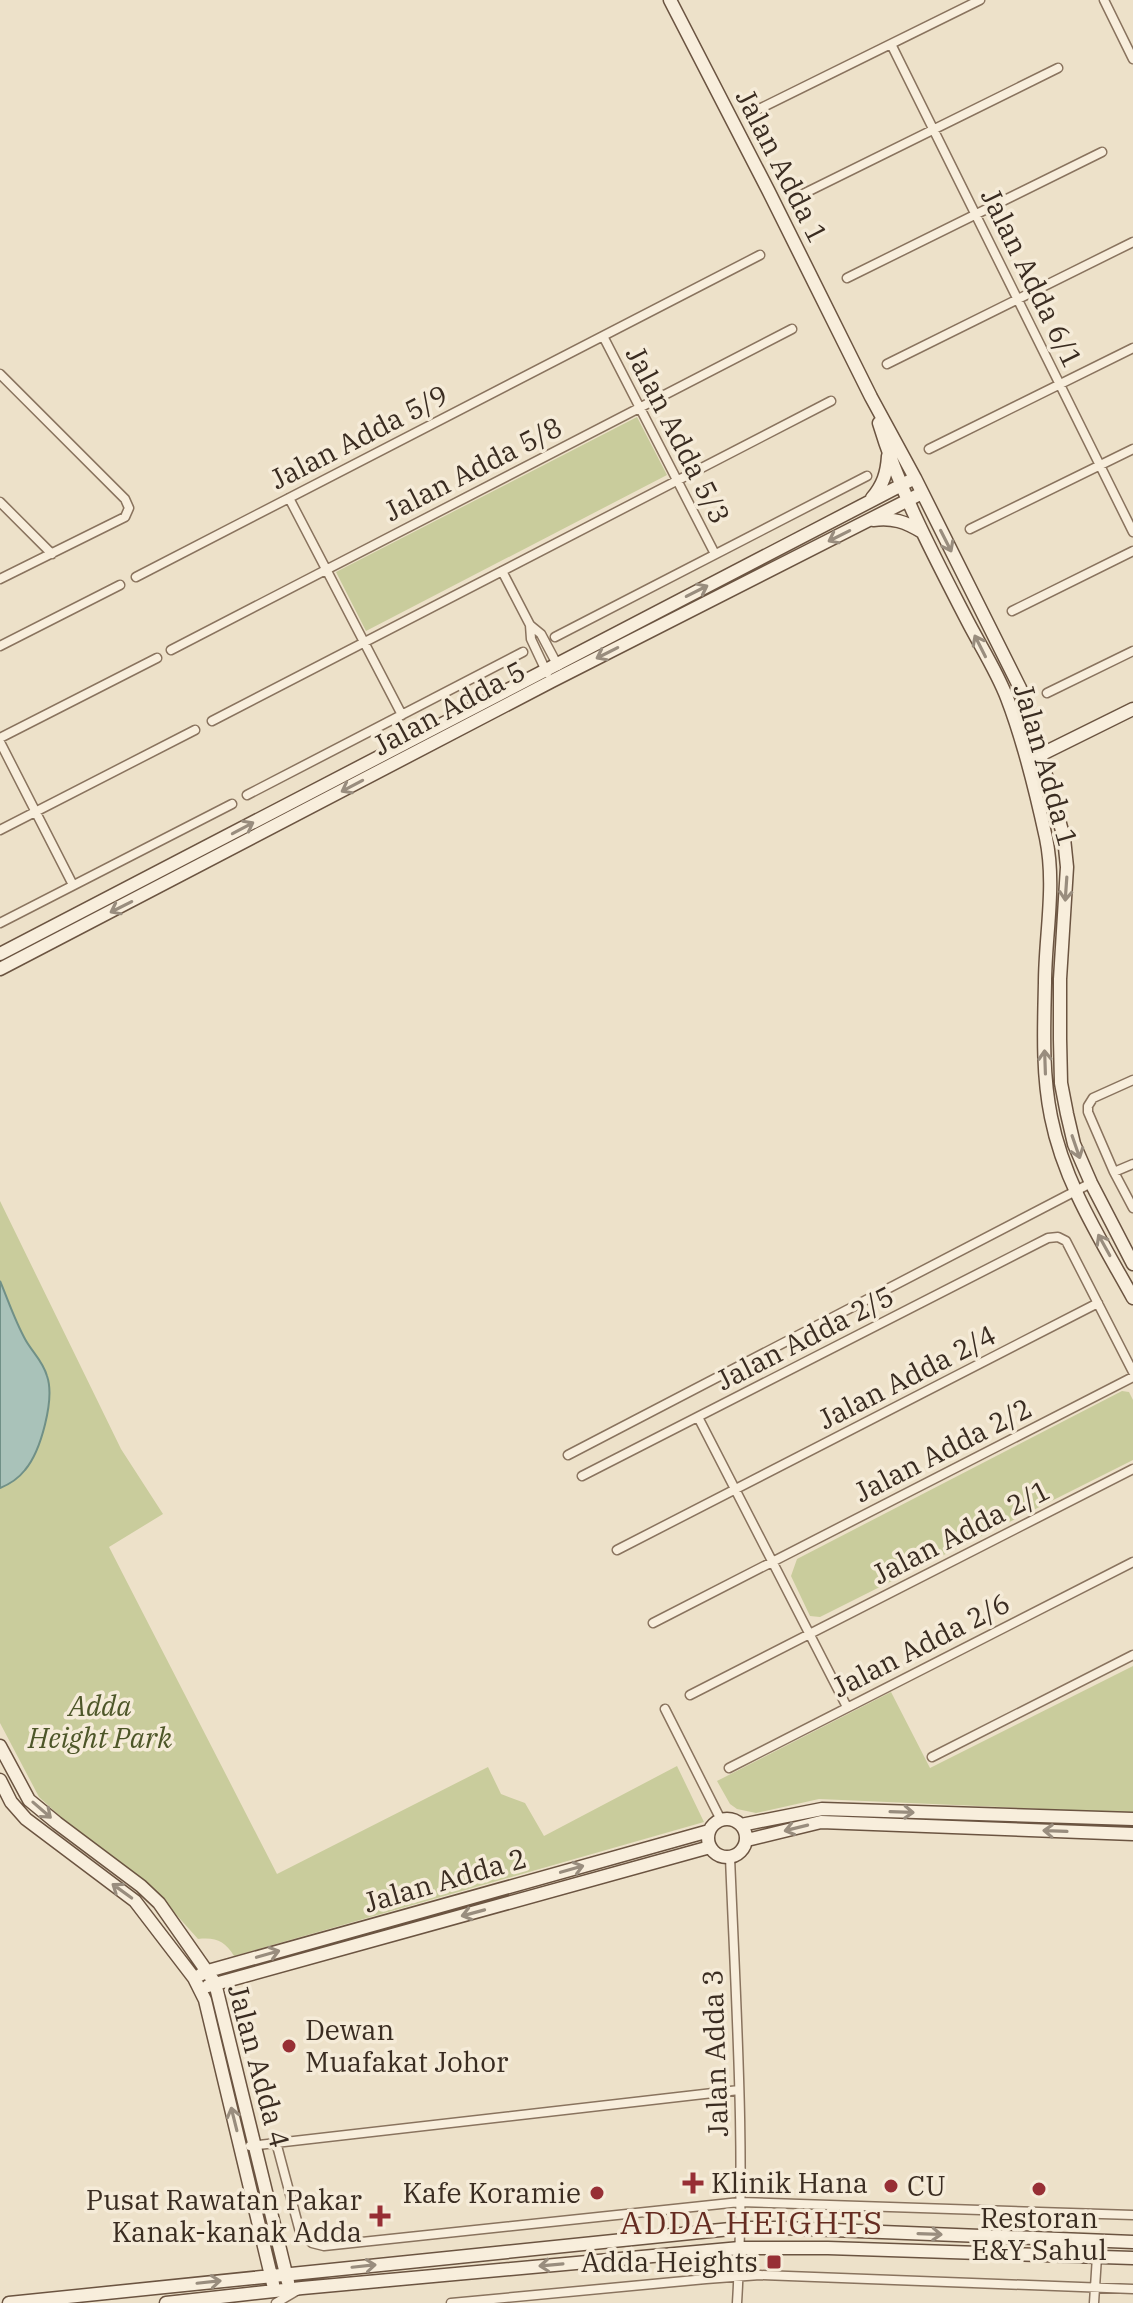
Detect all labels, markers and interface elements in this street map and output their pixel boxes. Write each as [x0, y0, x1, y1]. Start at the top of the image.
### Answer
street label: Jalan Adda 1 [728, 83, 837, 249]
street label: Jalan Adda 6/1 [973, 182, 1092, 373]
street label: Jalan Adda 5/3 [618, 340, 739, 530]
street label: Jalan Adda 5/9 [264, 376, 454, 497]
street label: Jalan Adda 5/8 [378, 408, 568, 529]
one-way arrow [827, 528, 851, 544]
one-way arrow [939, 528, 954, 552]
one-way arrow [685, 583, 709, 599]
one-way arrow [972, 634, 988, 658]
one-way arrow [596, 646, 620, 662]
street label: Jalan Adda 5 [366, 652, 532, 763]
street label: Jalan Adda 1 [1006, 679, 1087, 851]
one-way arrow [340, 779, 364, 795]
one-way arrow [231, 819, 255, 835]
one-way arrow [1058, 875, 1073, 902]
one-way arrow [110, 899, 134, 915]
one-way arrow [1037, 1049, 1052, 1076]
one-way arrow [1070, 1134, 1085, 1159]
one-way arrow [1096, 1233, 1111, 1257]
street label: Jalan Adda 2/5 [710, 1277, 900, 1398]
street label: Jalan Adda 2/4 [812, 1316, 1002, 1437]
street label: Jalan Adda 2/2 [848, 1389, 1038, 1510]
street label: Jalan Adda 2/1 [866, 1471, 1056, 1592]
street label: Jalan Adda 2/6 [826, 1584, 1016, 1705]
park label: Adda Height Park [27, 1687, 172, 1756]
one-way arrow [31, 1801, 51, 1819]
one-way arrow [888, 1805, 915, 1820]
one-way arrow [784, 1821, 809, 1836]
one-way arrow [1042, 1824, 1069, 1839]
street label: Jalan Adda 2 [359, 1839, 531, 1920]
one-way arrow [559, 1861, 585, 1876]
one-way arrow [112, 1883, 133, 1900]
one-way arrow [460, 1906, 486, 1921]
one-way arrow [255, 1946, 281, 1961]
street label: Jalan Adda 3 [693, 1969, 736, 2137]
street label: Jalan Adda 4 [220, 1980, 299, 2152]
place label: Dewan Muafakat Johor [305, 2011, 509, 2080]
marker: Dewan Muafakat Johor [280, 2037, 298, 2055]
one-way arrow [225, 2106, 240, 2132]
place label: Klinik Hana [711, 2164, 868, 2201]
place label: CU [907, 2167, 946, 2204]
marker: Klinik Hana [682, 2172, 704, 2194]
place label: Kafe Koramie [402, 2174, 581, 2211]
marker: CU [882, 2177, 900, 2195]
marker: Restoran E&Y Sahul [1030, 2180, 1048, 2198]
place label: Pusat Rawatan Pakar Kanak-kanak Adda [86, 2181, 363, 2250]
marker: Kafe Koramie [588, 2184, 606, 2202]
place label: Restoran E&Y Sahul [971, 2199, 1107, 2268]
district label: ADDA HEIGHTS [620, 2201, 884, 2243]
marker: Pusat Rawatan Pakar Kanak-kanak Adda [369, 2205, 391, 2227]
one-way arrow [916, 2227, 943, 2242]
place label: Adda Heights [581, 2243, 758, 2280]
marker: Adda Heights [765, 2253, 783, 2271]
one-way arrow [538, 2258, 565, 2273]
one-way arrow [350, 2259, 377, 2274]
one-way arrow [195, 2275, 222, 2290]

